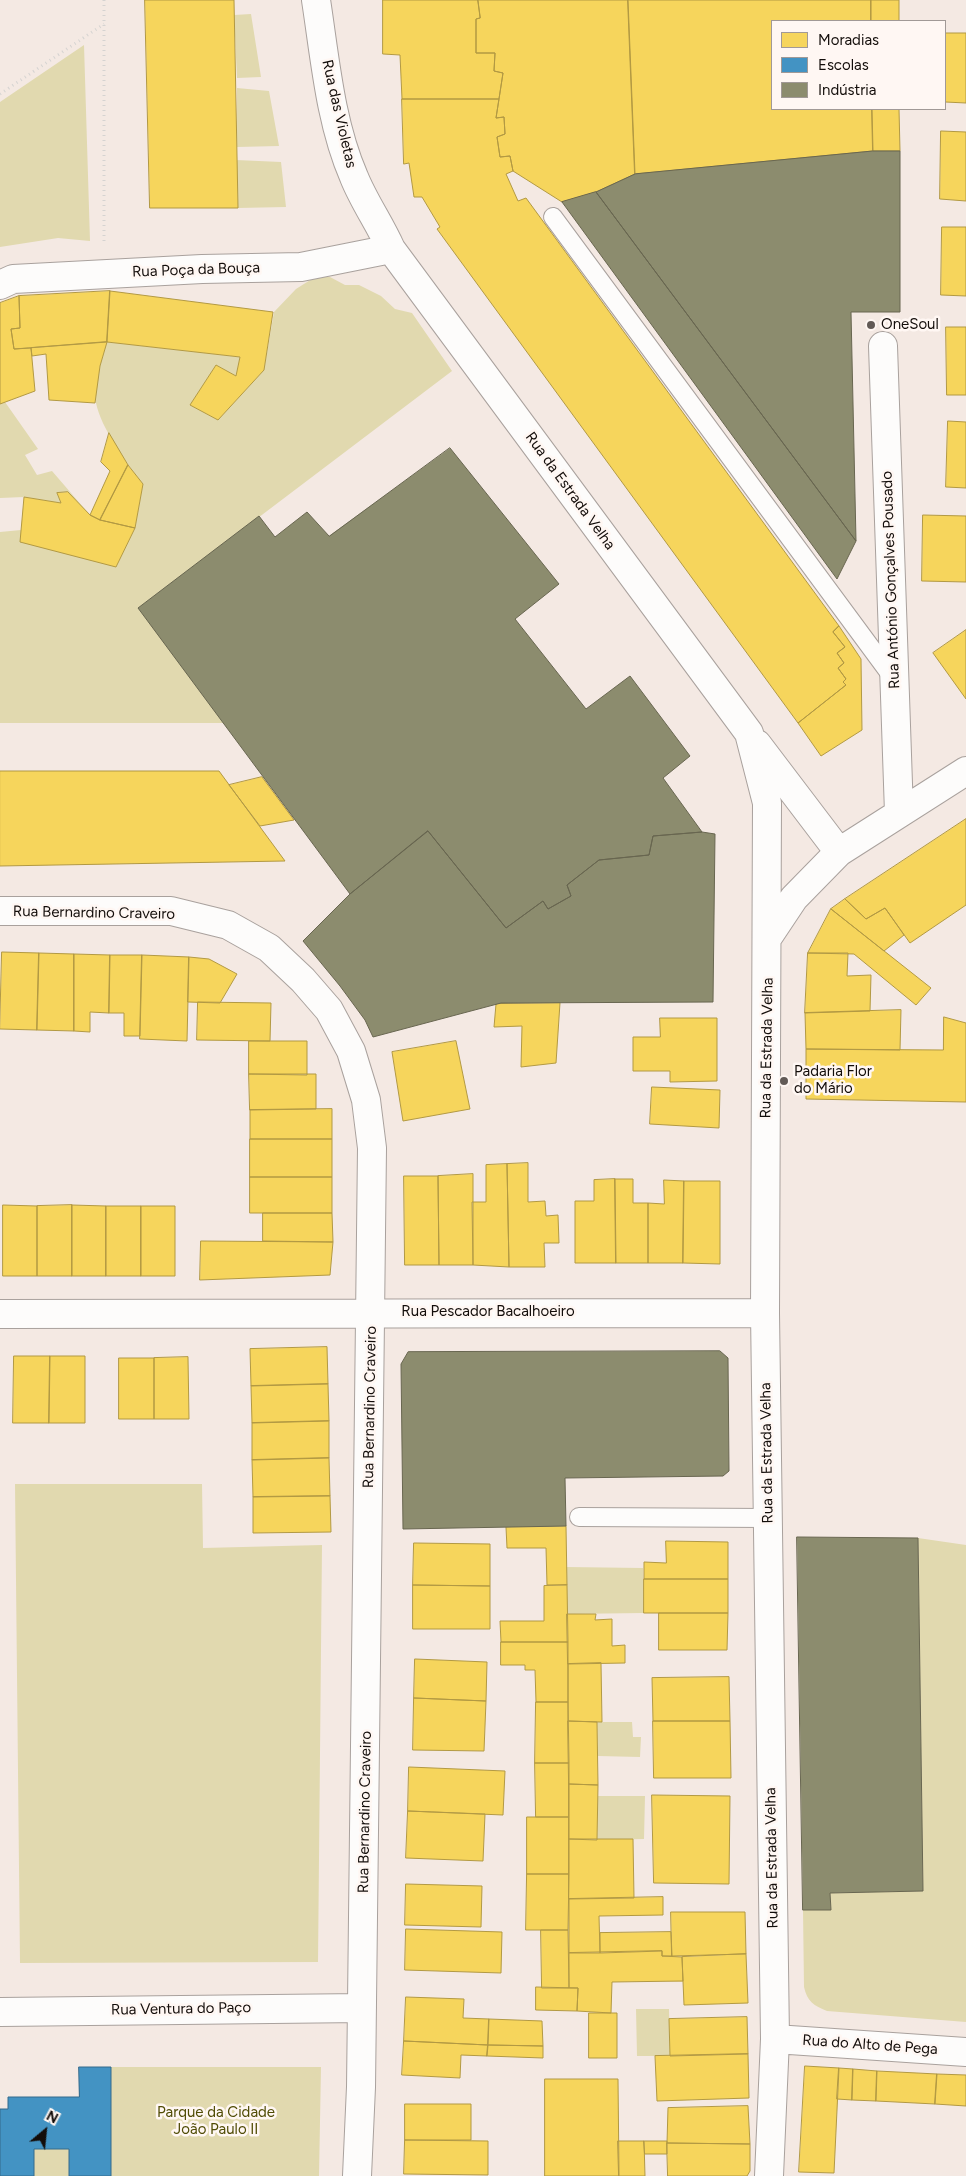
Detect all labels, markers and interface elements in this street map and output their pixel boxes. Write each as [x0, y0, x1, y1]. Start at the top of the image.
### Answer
legend [771, 20, 946, 110]
text: Moradias [818, 31, 879, 49]
text: Escolas [818, 56, 869, 74]
street label: Rua das Violetas [318, 58, 360, 170]
text: Indústria [818, 81, 876, 99]
street label: Rua Poça da Bouça [132, 259, 260, 281]
place label: OneSoul [881, 316, 939, 334]
marker: OneSoul [865, 319, 877, 331]
street label: Rua da Estrada Velha [521, 429, 619, 553]
street label: Rua António Gonçalves Pousado [878, 471, 904, 689]
street label: Rua Bernardino Craveiro [13, 903, 175, 923]
street label: Rua da Estrada Velha [757, 977, 777, 1119]
place label: Padaria Flor do Mário [794, 1063, 872, 1098]
marker: Padaria Flor do Mário [778, 1075, 790, 1087]
street label: Rua Pescador Bacalhoeiro [401, 1303, 575, 1321]
street label: Rua Bernardino Craveiro [360, 1326, 380, 1488]
street label: Rua da Estrada Velha [757, 1382, 777, 1524]
street label: Rua Bernardino Craveiro [355, 1731, 375, 1893]
street label: Rua da Estrada Velha [762, 1787, 782, 1929]
street label: Rua Ventura do Paço [111, 1999, 251, 2019]
street label: Rua do Alto de Pega [802, 2031, 938, 2059]
park label: Parque da Cidade João Paulo II [157, 2104, 275, 2139]
north arrow [20, 2106, 70, 2156]
text: N [43, 2107, 61, 2127]

